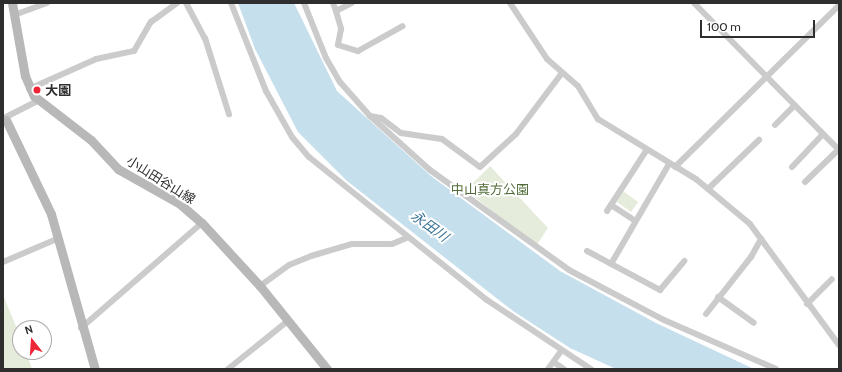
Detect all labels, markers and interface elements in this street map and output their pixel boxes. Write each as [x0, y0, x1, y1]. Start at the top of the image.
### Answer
scale bar [702, 12, 817, 38]
text: 100 m [707, 19, 741, 34]
place label: 大園 [45, 82, 71, 98]
marker: 大園 [32, 85, 42, 95]
street label: 小山田谷山線 [124, 153, 198, 207]
park label: 中山真方公園 [451, 181, 529, 197]
water label: 永田川 [408, 207, 452, 245]
north arrow [12, 320, 52, 360]
text: N [23, 322, 35, 337]

